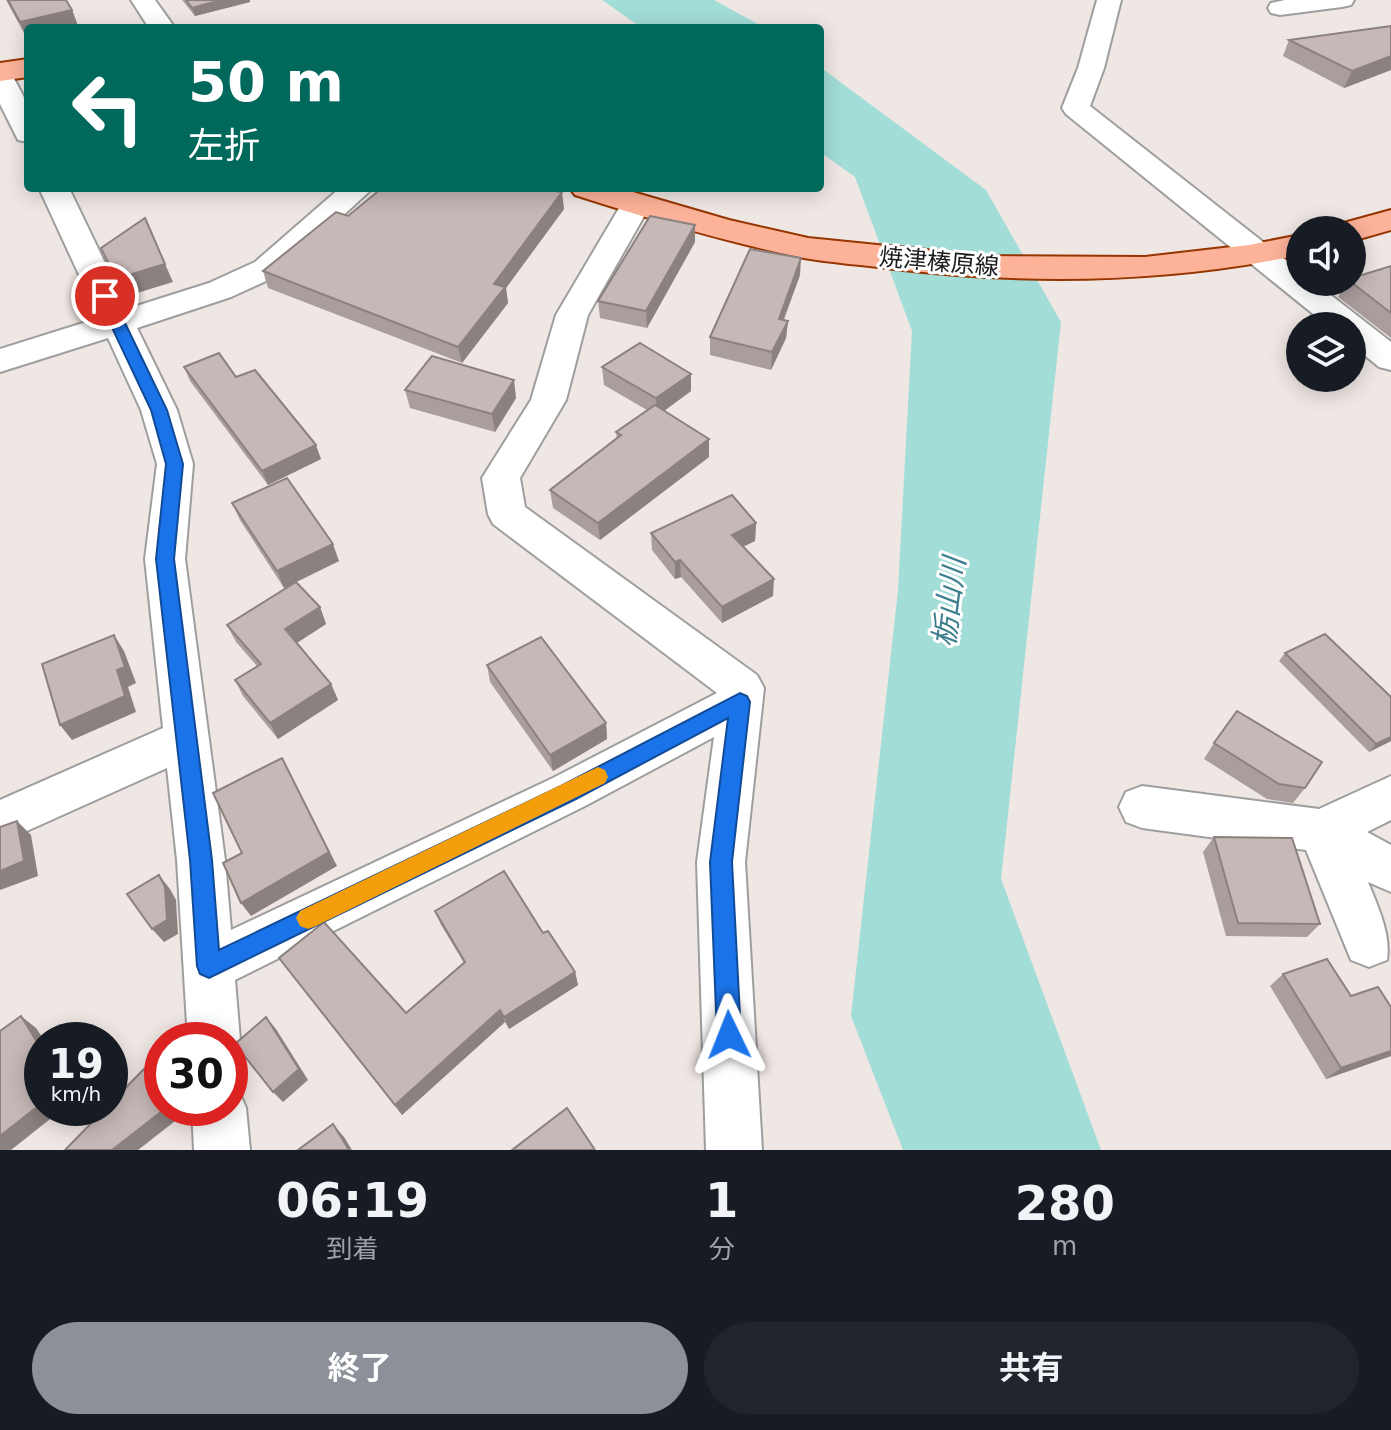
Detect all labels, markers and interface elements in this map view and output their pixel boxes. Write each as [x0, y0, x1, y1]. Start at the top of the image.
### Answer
text: 50 m [188, 49, 344, 114]
icon: left [56, 56, 160, 160]
text: 左折 [188, 125, 260, 166]
map controls [1286, 216, 1366, 392]
button: sound [1286, 216, 1366, 296]
street label: 焼津榛原線 [878, 243, 1000, 281]
pin [71, 262, 139, 330]
icon: arrive [83, 274, 127, 318]
button: layers [1286, 312, 1366, 392]
water label: 栃山川 [926, 552, 972, 649]
position arrow [687, 993, 771, 1077]
speed limit sign: 30 [144, 1022, 248, 1126]
text: 19 [48, 1041, 104, 1087]
text: km/h [51, 1082, 101, 1106]
text: 06:19 [276, 1172, 429, 1228]
text: 1 [705, 1172, 738, 1228]
text: 280 [1015, 1175, 1115, 1231]
text: m [1052, 1231, 1077, 1261]
text: 到着 [327, 1234, 379, 1264]
text: 分 [709, 1234, 735, 1264]
button: 終了 [32, 1322, 688, 1414]
button: 共有 [704, 1322, 1359, 1414]

